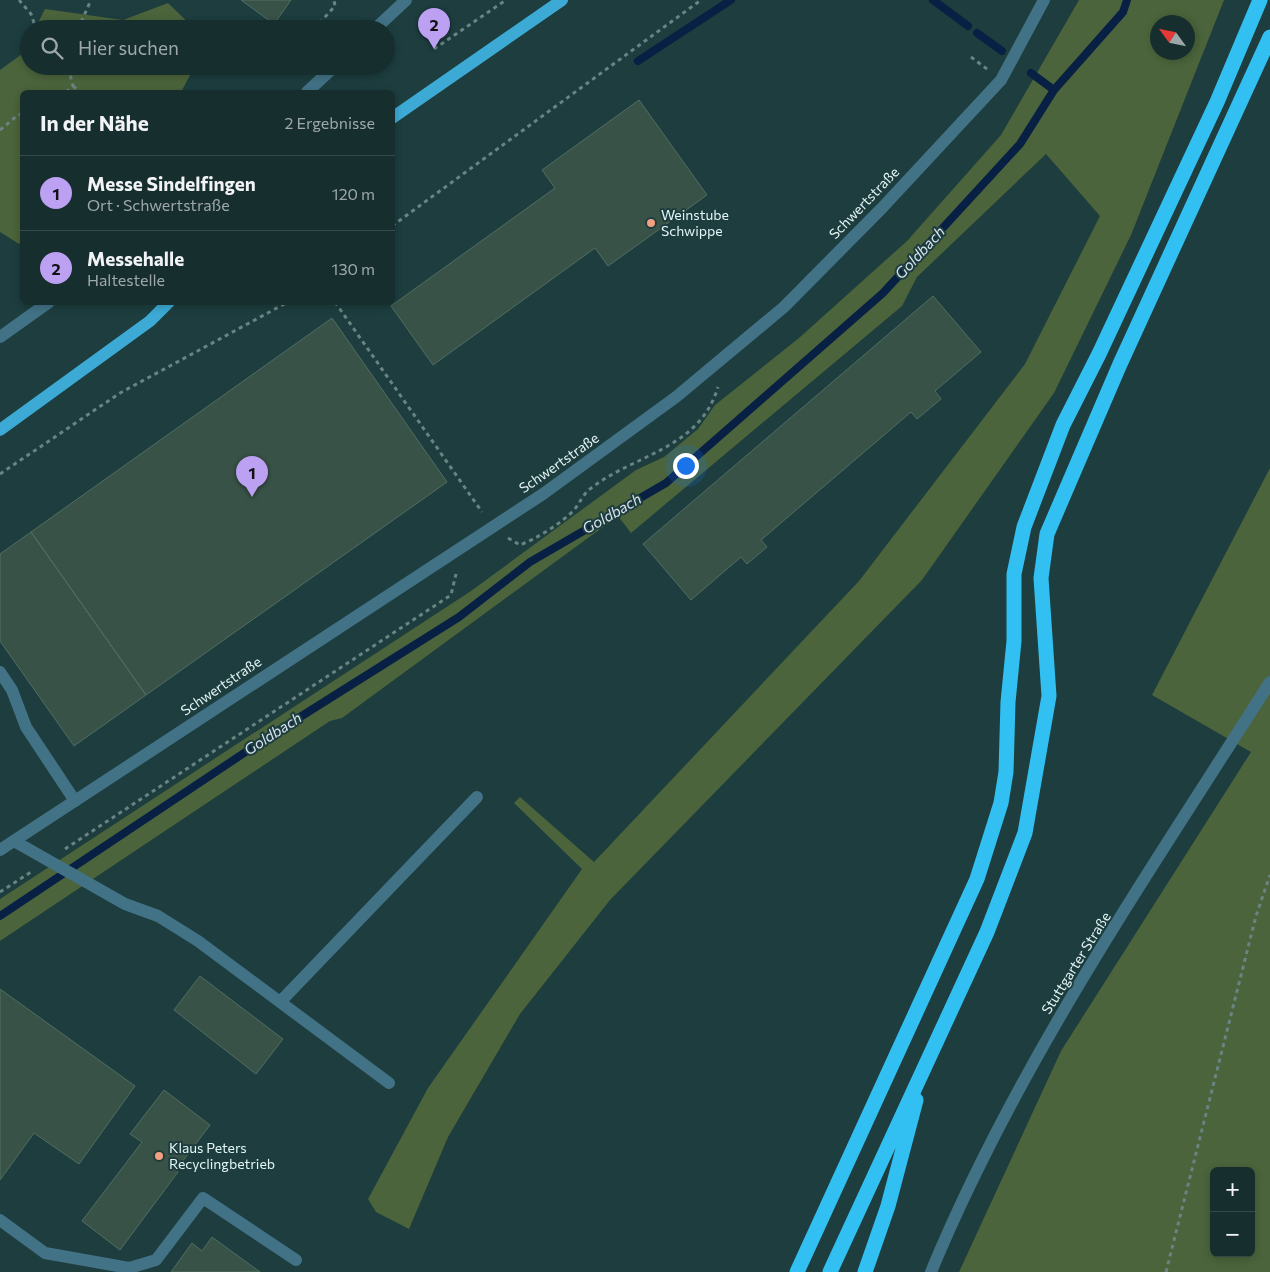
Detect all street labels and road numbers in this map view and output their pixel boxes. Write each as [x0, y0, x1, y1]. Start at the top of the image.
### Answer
street label: Schwertstraße [825, 163, 902, 242]
street label: Schwertstraße [516, 429, 602, 496]
street label: Schwertstraße [177, 652, 264, 719]
street label: Stuttgarter Straße [1037, 909, 1114, 1017]

